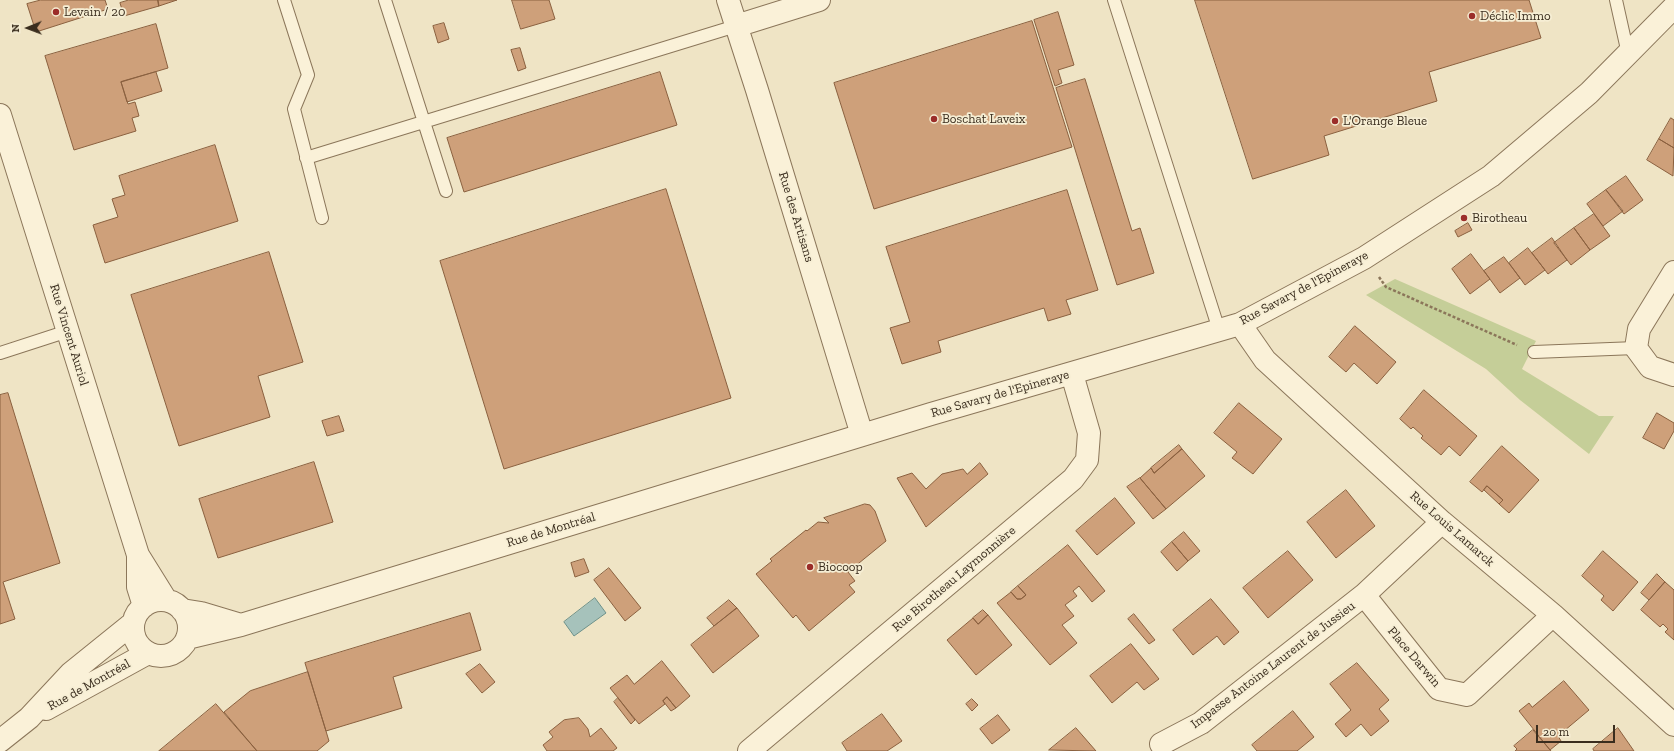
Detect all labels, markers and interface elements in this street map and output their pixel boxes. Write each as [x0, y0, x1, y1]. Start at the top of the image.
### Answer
place label: Levain / 20 [64, 4, 125, 20]
marker: Levain / 20 [51, 7, 61, 17]
north arrow [8, 8, 48, 48]
place label: Déclic Immo [1480, 8, 1551, 24]
marker: Déclic Immo [1467, 11, 1477, 21]
text: N [9, 24, 22, 33]
place label: Boschat Laveix [942, 111, 1025, 127]
place label: L'Orange Bleue [1343, 113, 1427, 129]
marker: Boschat Laveix [929, 114, 939, 124]
marker: L'Orange Bleue [1330, 116, 1340, 126]
street label: Rue des Artisans [775, 170, 817, 264]
place label: Birotheau [1472, 210, 1527, 226]
marker: Birotheau [1459, 213, 1469, 223]
street label: Rue Savary de l'Epineraye [1237, 247, 1371, 329]
street label: Rue Vincent Auriol [46, 282, 92, 388]
street label: Rue Savary de l'Epineraye [929, 367, 1071, 421]
street label: Rue Louis Lamarck [1407, 488, 1497, 570]
street label: Rue de Montréal [505, 509, 597, 551]
street label: Rue Birotheau Laymonnière [889, 523, 1019, 635]
place label: Biocoop [818, 559, 863, 575]
marker: Biocoop [805, 562, 815, 572]
street label: Impasse Antoine Laurent de Jussieu [1188, 598, 1358, 732]
street label: Place Darwin [1384, 624, 1444, 690]
street label: Rue de Montréal [45, 656, 133, 714]
scale bar [1538, 717, 1617, 743]
text: 20 m [1543, 725, 1569, 739]

